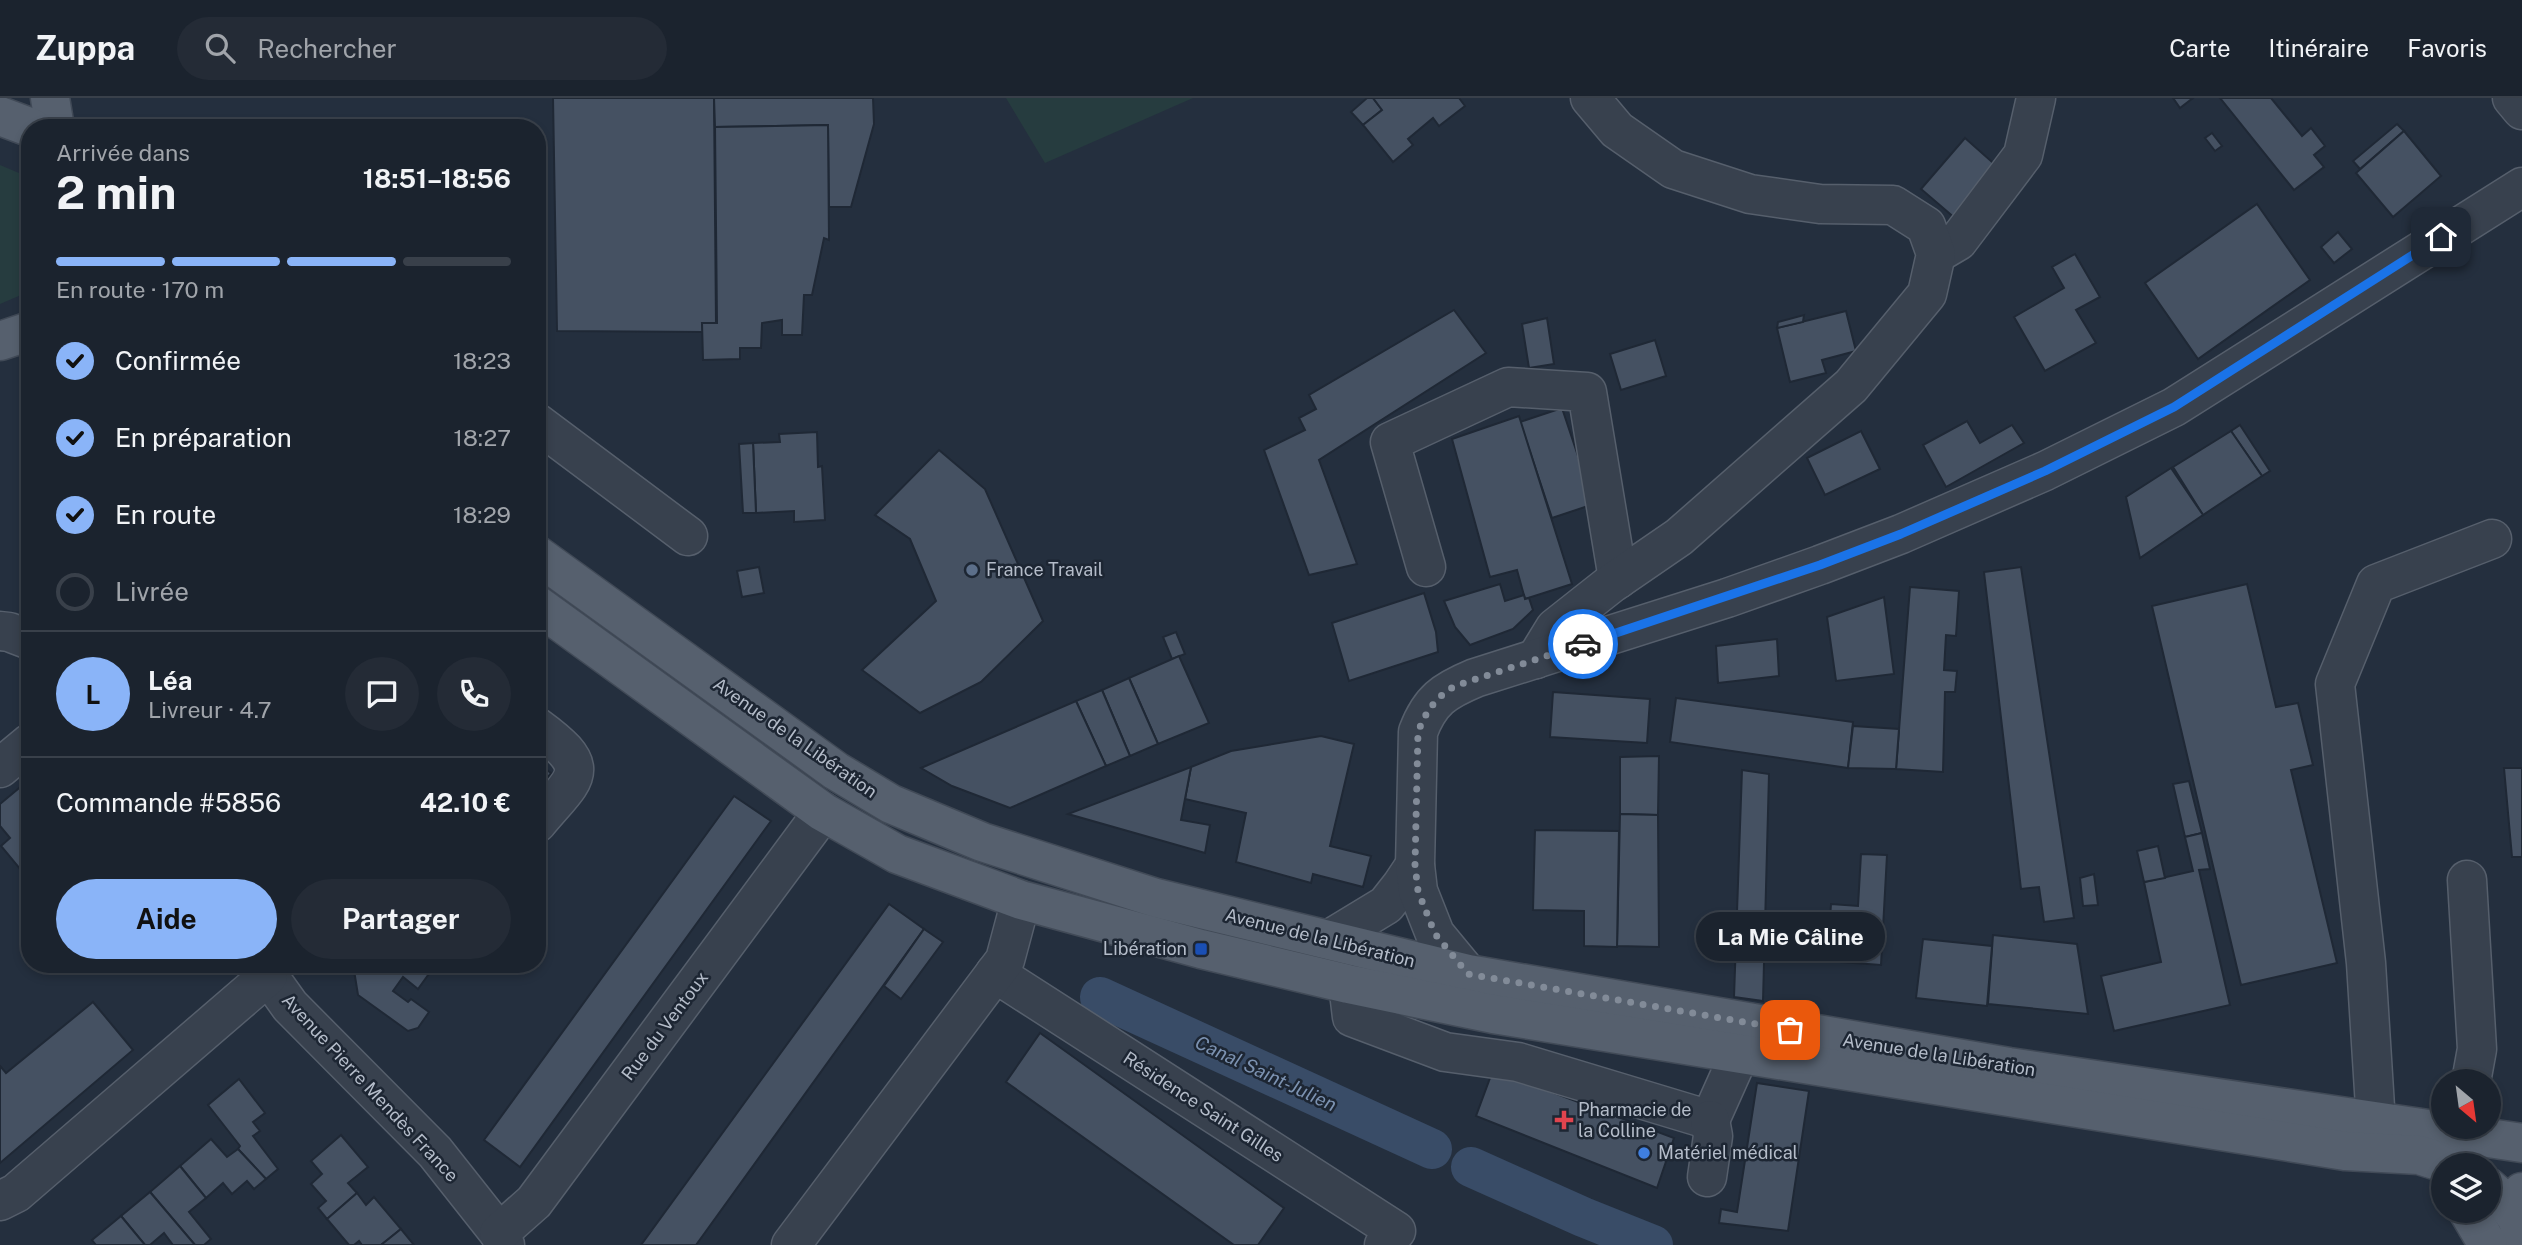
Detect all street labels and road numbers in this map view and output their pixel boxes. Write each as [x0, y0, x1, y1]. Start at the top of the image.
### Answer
street label: Avenue de la Libération [709, 673, 881, 802]
street label: Avenue de la Libération [1223, 904, 1417, 971]
street label: Rue du Ventoux [617, 967, 712, 1084]
street label: Avenue Pierre Mendès France [278, 989, 463, 1186]
street label: Avenue de la Libération [1841, 1029, 2037, 1080]
street label: Résidence Saint Gilles [1119, 1047, 1287, 1166]

